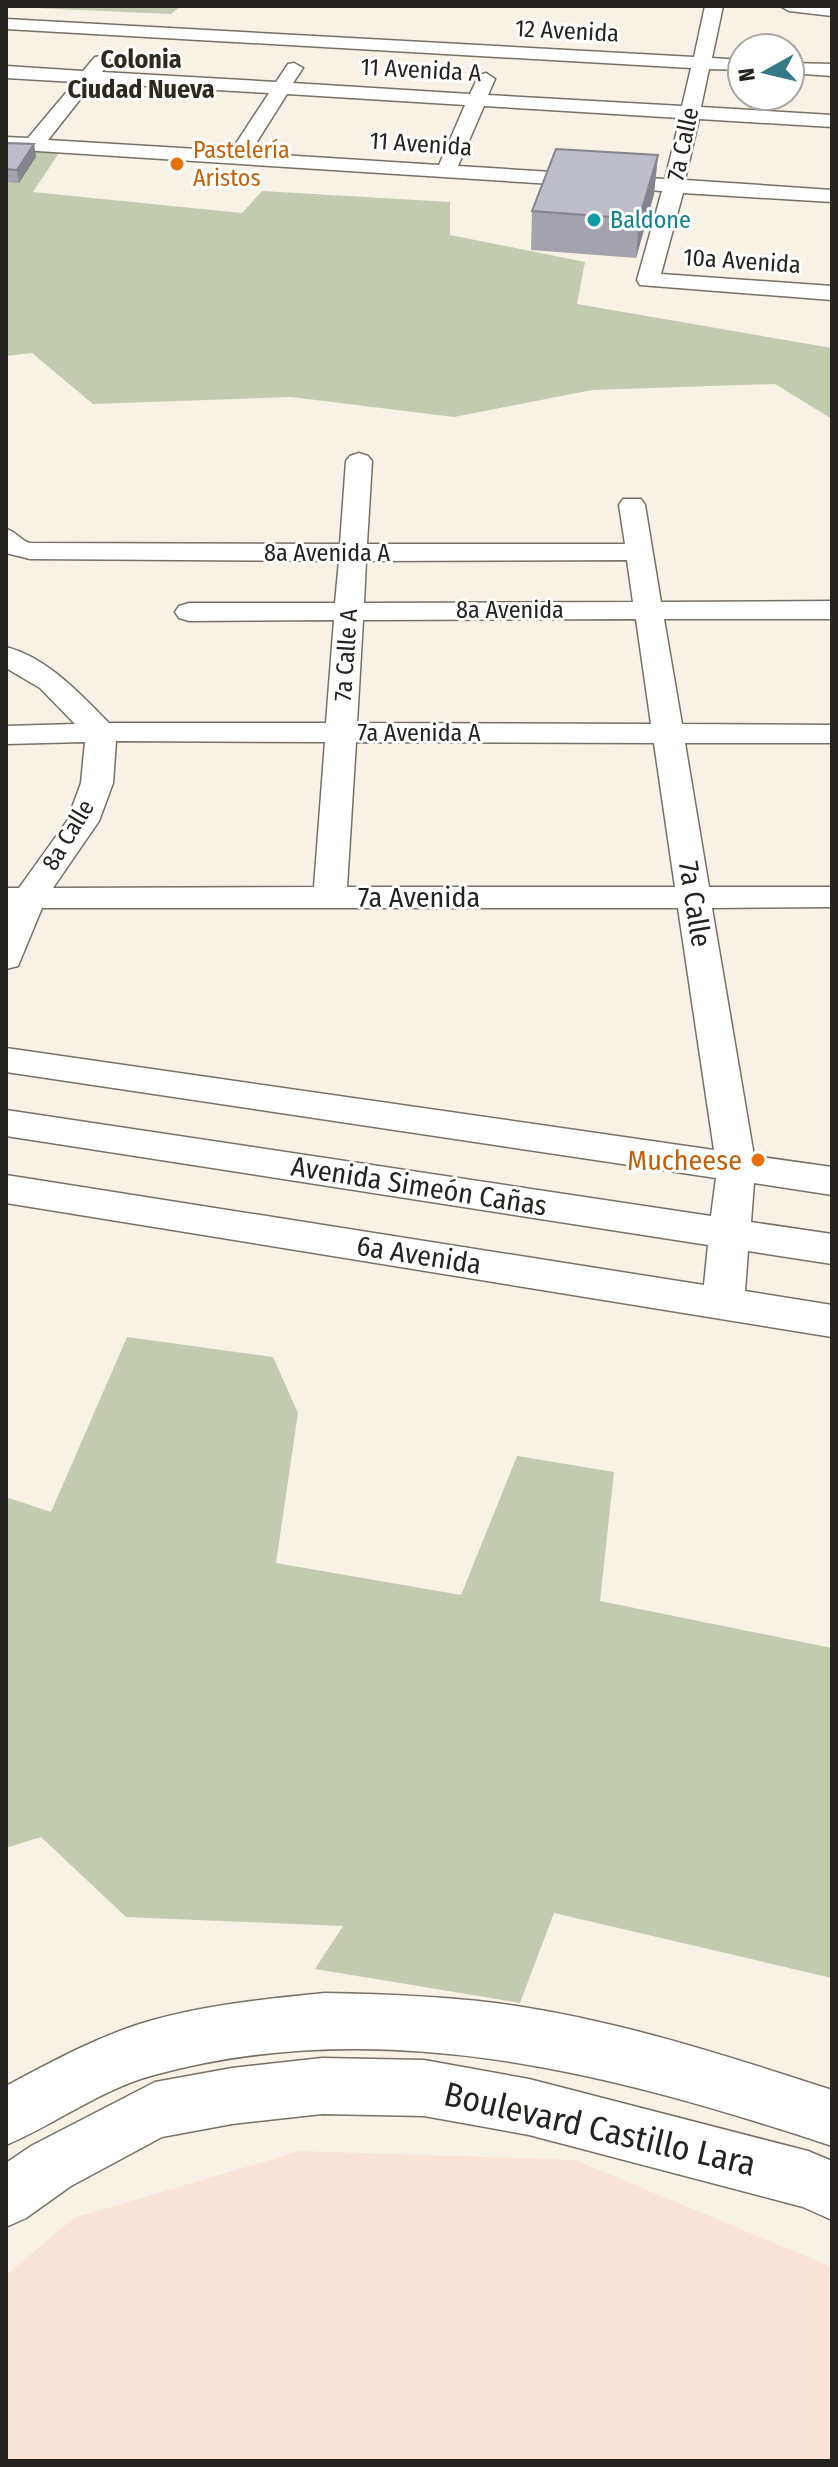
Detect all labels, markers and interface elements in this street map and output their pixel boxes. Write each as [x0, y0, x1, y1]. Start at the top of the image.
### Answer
street label: 12 Avenida [514, 14, 620, 48]
north arrow [726, 32, 806, 112]
district label: Colonia Ciudad Nueva [67, 44, 215, 105]
street label: 11 Avenida A [360, 53, 482, 87]
text: N [732, 66, 761, 83]
street label: 7a Calle [662, 105, 704, 183]
street label: 11 Avenida [369, 126, 473, 162]
place label: Pastelería Aristos [193, 136, 290, 192]
marker: Pastelería Aristos [168, 155, 186, 173]
place label: Baldone [610, 206, 691, 234]
marker: Baldone [585, 211, 603, 229]
street label: 10a Avenida [682, 243, 802, 279]
street label: 8a Avenida A [264, 539, 390, 567]
street label: 8a Avenida [456, 596, 564, 624]
street label: 7a Calle A [329, 607, 363, 702]
street label: 7a Avenida A [357, 719, 481, 747]
street label: 8a Calle [36, 795, 100, 875]
street label: 7a Calle [672, 859, 718, 949]
street label: 7a Avenida [358, 881, 480, 914]
place label: Mucheese [627, 1144, 742, 1177]
street label: Avenida Simeón Cañas [289, 1149, 549, 1223]
marker: Mucheese [749, 1151, 767, 1169]
street label: 6a Avenida [354, 1229, 484, 1281]
street label: Boulevard Castillo Lara [440, 2073, 760, 2185]

